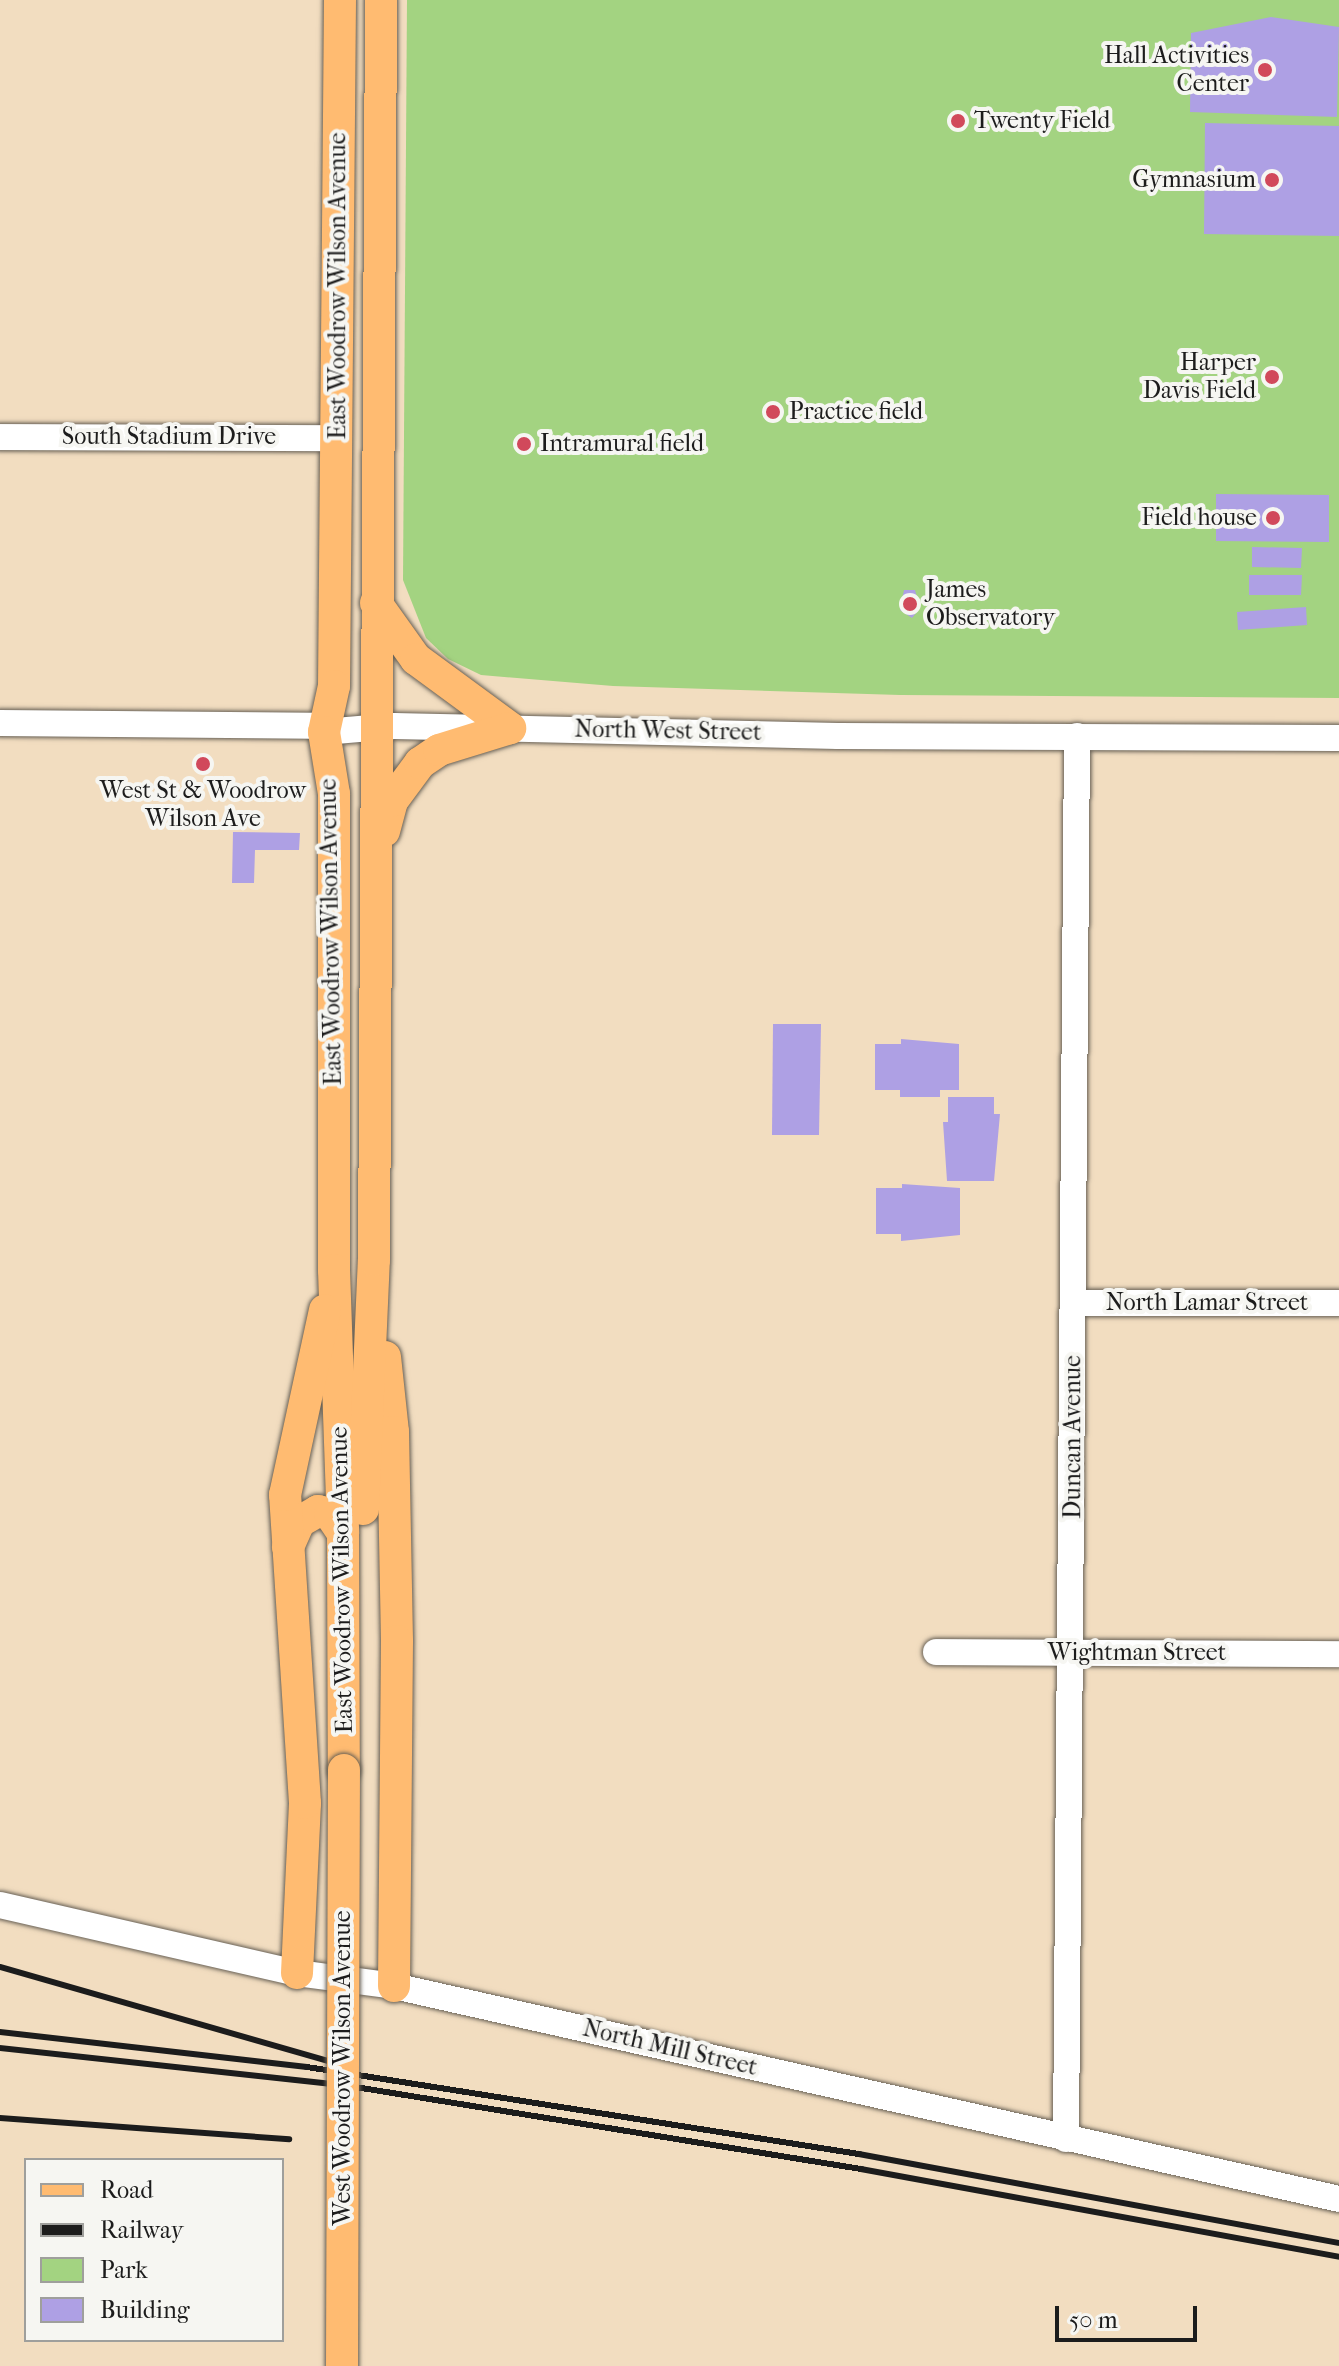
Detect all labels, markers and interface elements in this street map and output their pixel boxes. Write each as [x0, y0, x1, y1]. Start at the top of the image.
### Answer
place label: Hall Activities Center [1104, 42, 1249, 98]
marker: Hall Activities Center [1256, 61, 1274, 79]
place label: Twenty Field [974, 107, 1110, 135]
marker: Twenty Field [949, 112, 967, 130]
street label: East Woodrow Wilson Avenue [324, 132, 352, 440]
place label: Gymnasium [1132, 166, 1256, 194]
marker: Gymnasium [1263, 171, 1281, 189]
place label: Harper Davis Field [1143, 349, 1256, 405]
marker: Harper Davis Field [1263, 368, 1281, 386]
place label: Practice field [789, 398, 923, 426]
marker: Practice field [764, 403, 782, 421]
street label: South Stadium Drive [62, 423, 276, 451]
place label: Intramural field [540, 430, 704, 458]
marker: Intramural field [515, 435, 533, 453]
place label: Field house [1141, 504, 1257, 532]
marker: Field house [1264, 509, 1282, 527]
place label: James Observatory [926, 576, 1055, 632]
marker: James Observatory [901, 595, 919, 613]
street label: North West Street [574, 715, 762, 747]
marker: West St & Woodrow Wilson Ave [194, 755, 212, 773]
place label: West St & Woodrow Wilson Ave [100, 777, 306, 833]
street label: East Woodrow Wilson Avenue [314, 778, 348, 1086]
street label: North Lamar Street [1106, 1289, 1308, 1317]
street label: Duncan Avenue [1059, 1355, 1087, 1519]
street label: East Woodrow Wilson Avenue [325, 1426, 359, 1734]
street label: Wightman Street [1048, 1639, 1226, 1667]
street label: West Woodrow Wilson Avenue [329, 1910, 357, 2226]
street label: North Mill Street [580, 2014, 760, 2082]
legend [24, 2158, 284, 2342]
text: Road [100, 2176, 153, 2204]
text: Railway [100, 2216, 183, 2244]
text: Park [100, 2256, 148, 2284]
scale bar [1059, 2290, 1201, 2340]
text: Building [100, 2296, 190, 2324]
text: 50 m [1069, 2306, 1118, 2334]

